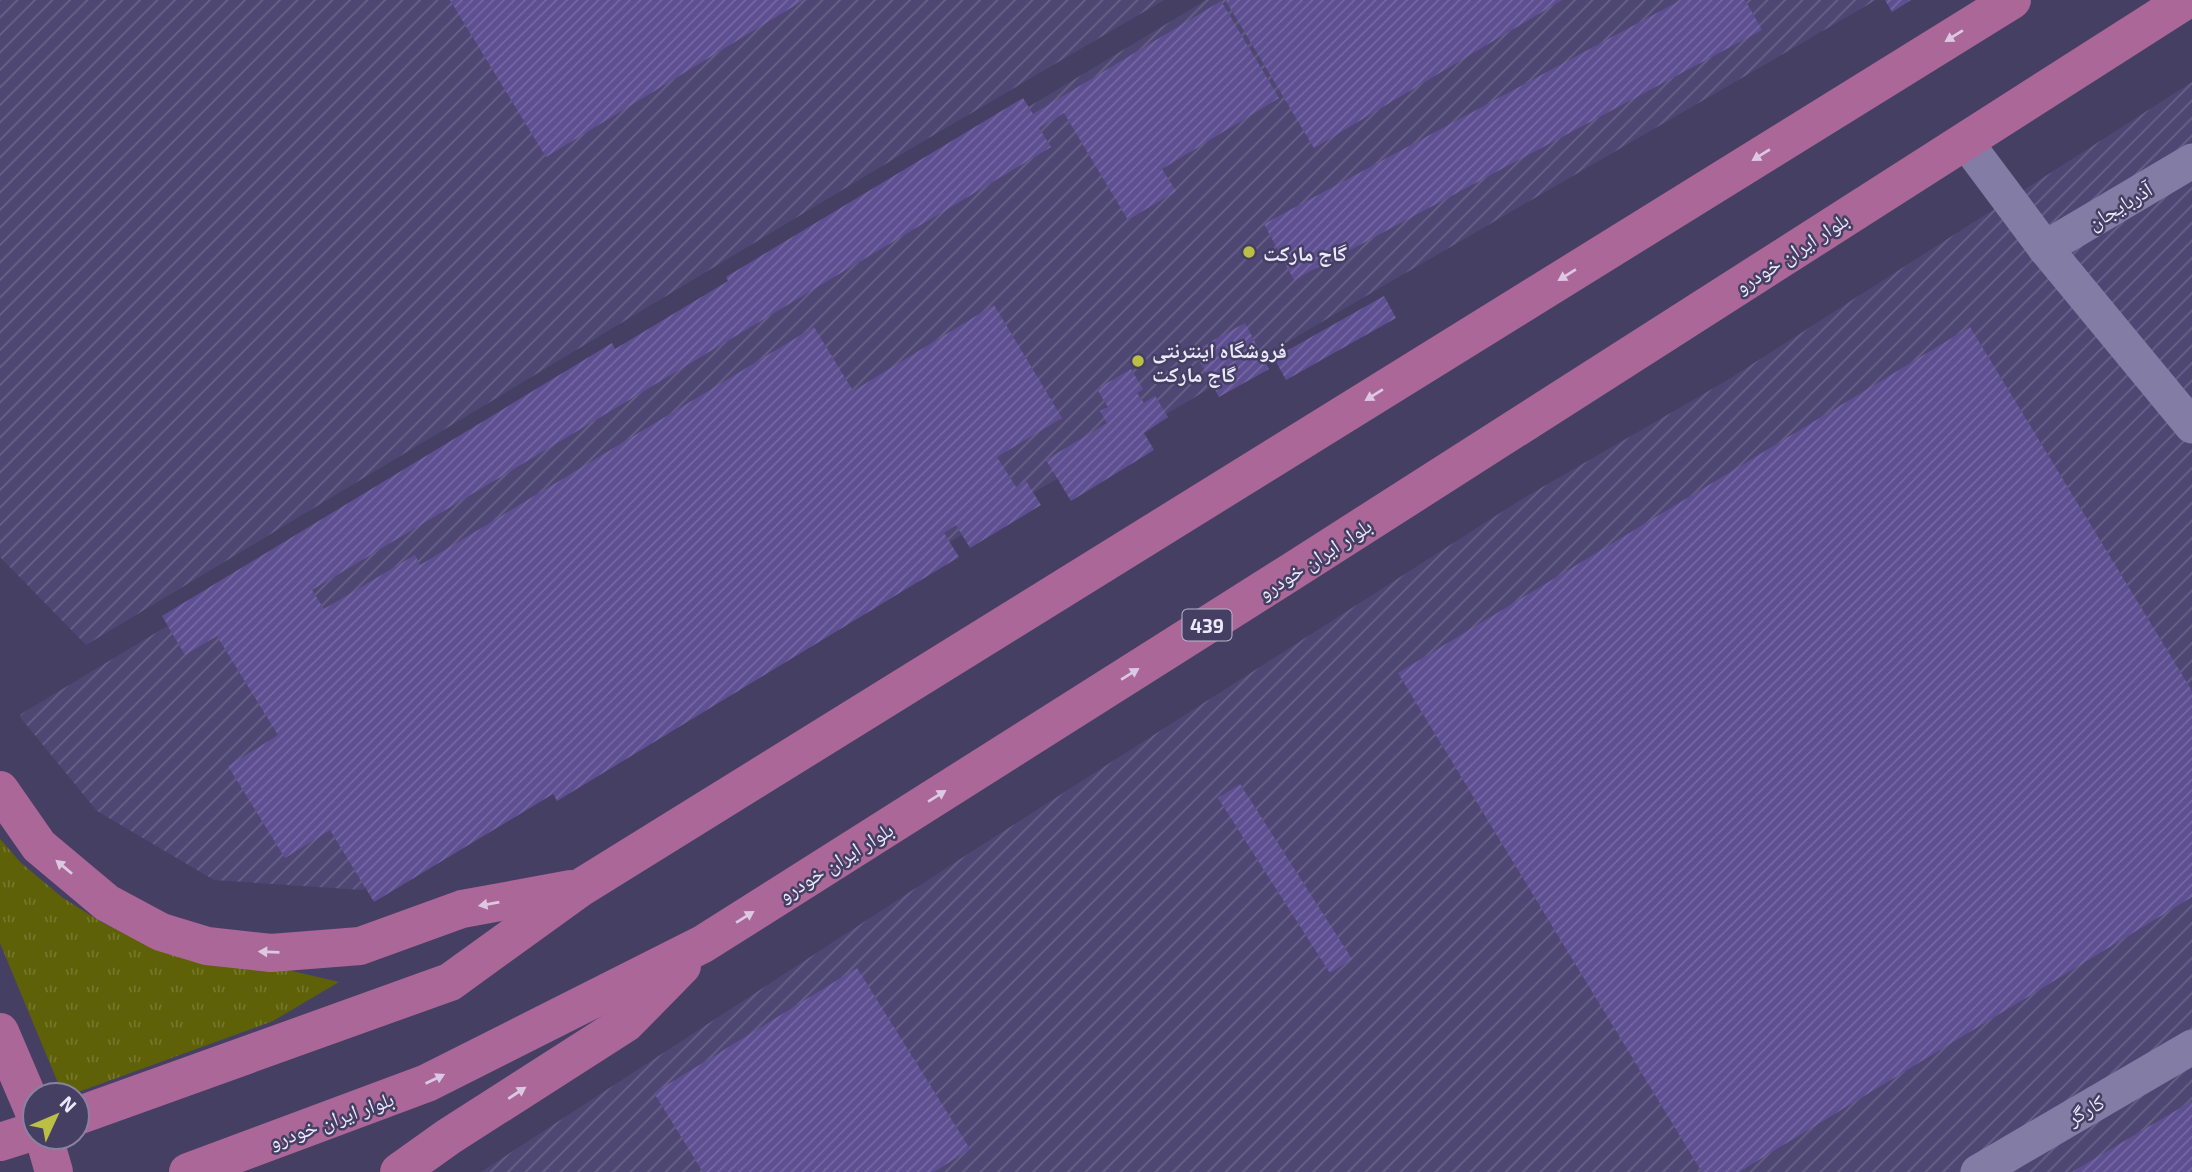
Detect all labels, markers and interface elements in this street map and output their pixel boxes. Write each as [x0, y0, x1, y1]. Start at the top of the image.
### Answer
one-way arrow [1945, 29, 1964, 42]
one-way arrow [1751, 149, 1770, 162]
street label: آذربایجان [2082, 175, 2157, 235]
street label: بلوار ایران خودرو [1729, 206, 1853, 299]
place label: گاج مارکت [1263, 240, 1347, 267]
marker: گاج مارکت [1241, 244, 1257, 260]
one-way arrow [1558, 269, 1577, 282]
place label: فروشگاه اینترنتی گاج مارکت [1152, 337, 1287, 388]
marker: فروشگاه اینترنتی گاج مارکت [1130, 353, 1146, 369]
one-way arrow [1364, 388, 1383, 401]
street label: بلوار ایران خودرو [1252, 512, 1376, 605]
road number: 439 [1182, 610, 1232, 640]
one-way arrow [1120, 668, 1139, 681]
one-way arrow [928, 789, 947, 802]
street label: بلوار ایران خودرو [773, 816, 898, 907]
one-way arrow [56, 860, 73, 875]
one-way arrow [478, 899, 500, 910]
one-way arrow [735, 911, 755, 924]
one-way arrow [258, 946, 280, 957]
one-way arrow [425, 1073, 445, 1085]
north arrow [21, 1081, 91, 1151]
street label: بلوار ایران خودرو [265, 1085, 397, 1154]
one-way arrow [507, 1086, 526, 1099]
street label: کارگر [2061, 1088, 2109, 1130]
text: N [56, 1091, 82, 1117]

